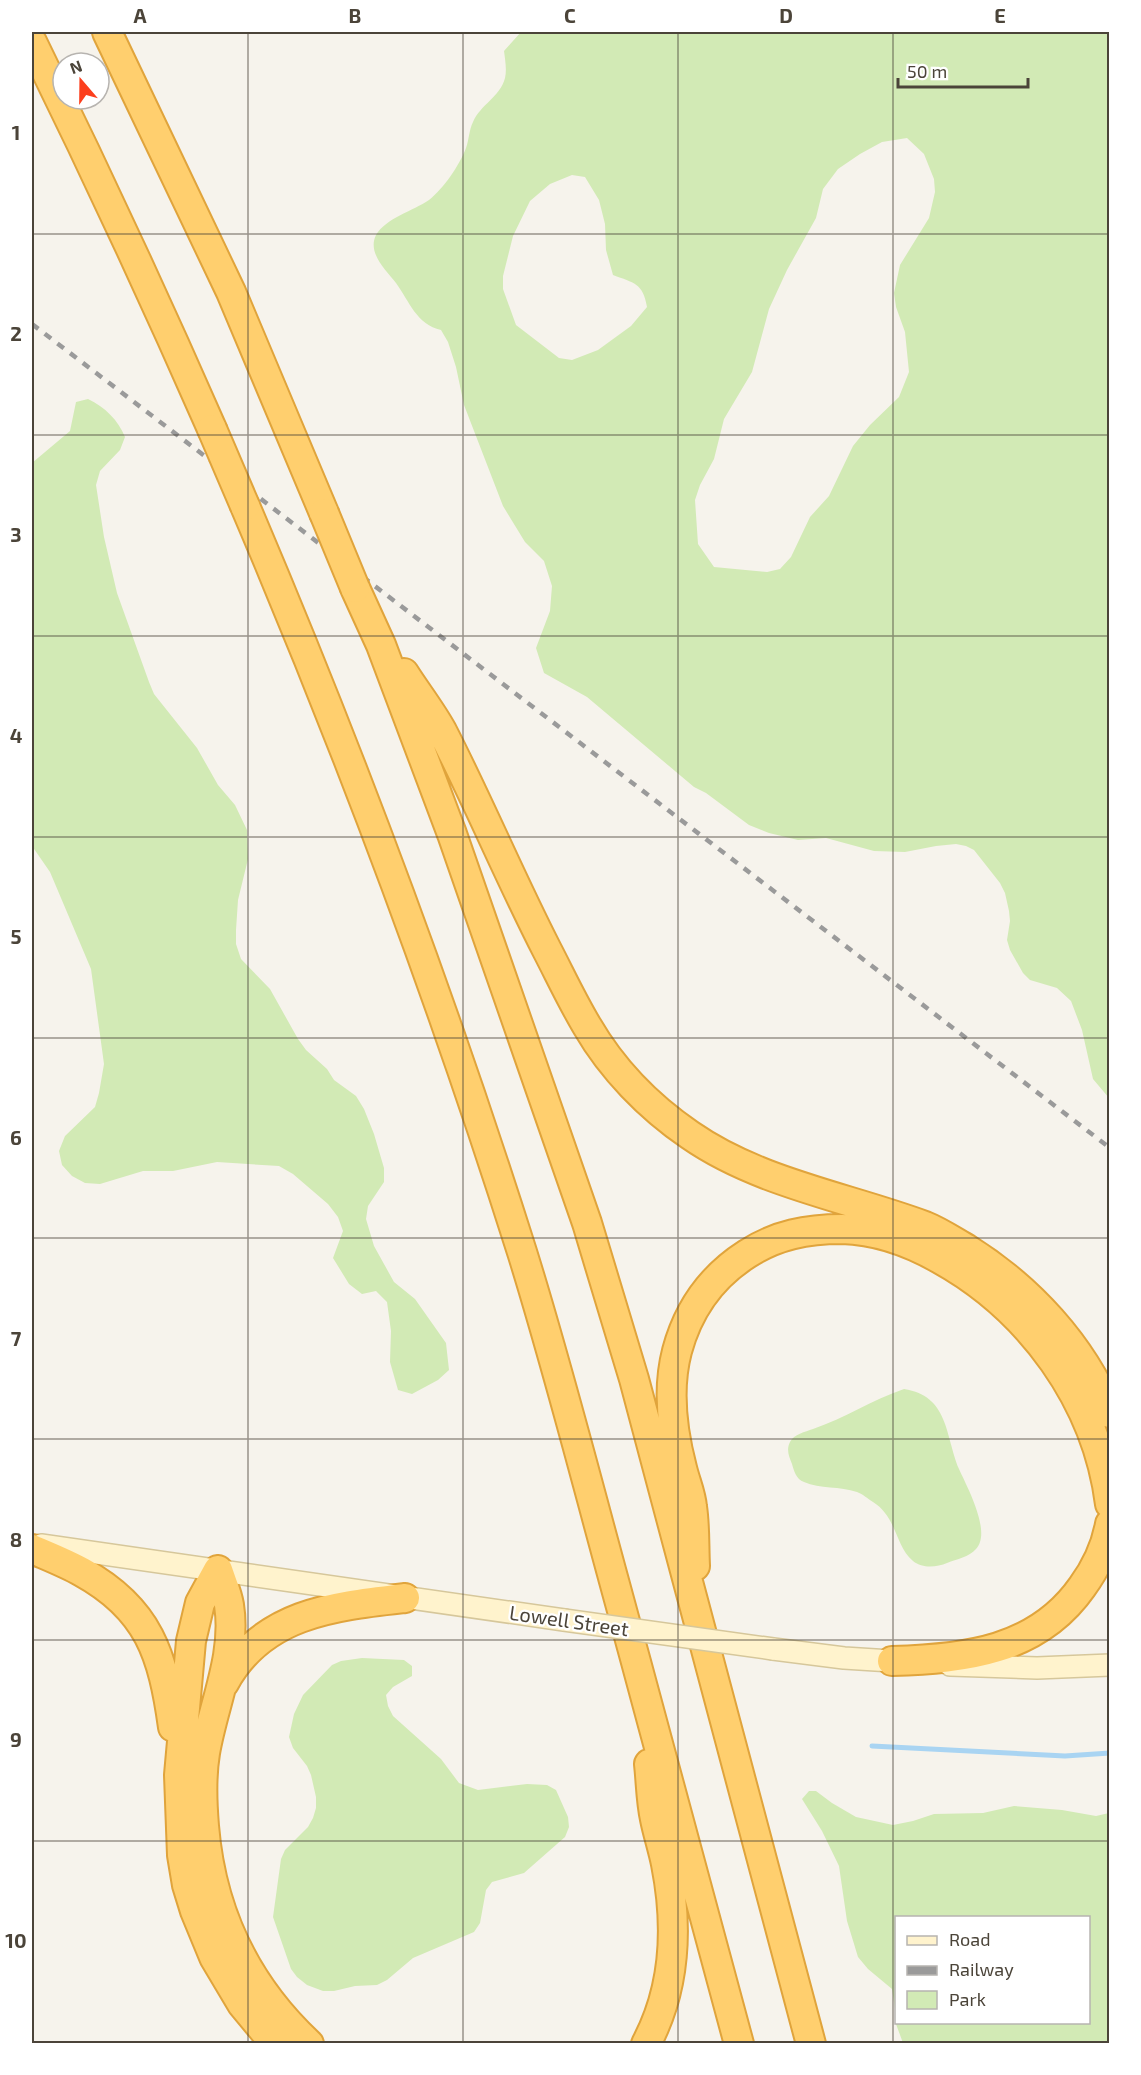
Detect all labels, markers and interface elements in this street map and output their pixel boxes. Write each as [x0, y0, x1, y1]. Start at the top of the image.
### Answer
text: A [133, 3, 147, 27]
text: B [349, 3, 361, 27]
text: C [564, 3, 576, 27]
text: D [779, 3, 793, 27]
text: E [994, 3, 1006, 27]
north arrow [51, 51, 111, 111]
scale bar [898, 51, 1028, 89]
text: N [67, 56, 84, 77]
text: 50 m [907, 60, 947, 82]
text: 1 [12, 120, 20, 144]
text: 2 [10, 321, 22, 345]
text: 3 [10, 522, 22, 546]
text: 4 [10, 723, 23, 747]
text: 5 [10, 924, 22, 948]
text: 6 [10, 1125, 22, 1149]
text: 7 [11, 1326, 22, 1350]
text: 8 [10, 1527, 22, 1551]
street label: Lowell Street [508, 1600, 631, 1640]
text: 9 [10, 1727, 22, 1751]
legend [895, 1916, 1090, 2024]
text: 10 [5, 1928, 27, 1952]
text: Road [949, 1928, 990, 1950]
text: Railway [949, 1958, 1014, 1980]
text: Park [949, 1988, 986, 2010]

